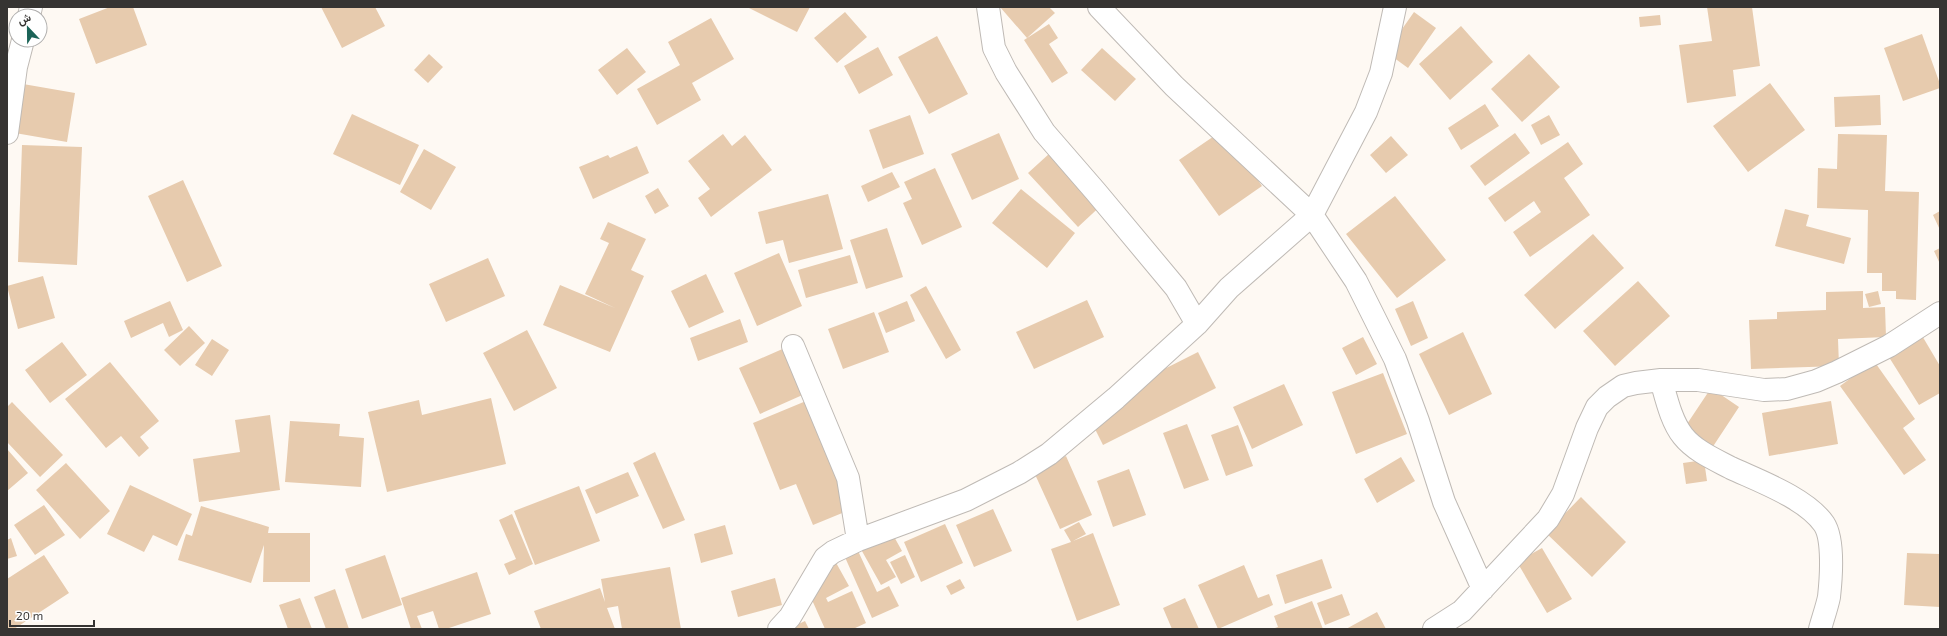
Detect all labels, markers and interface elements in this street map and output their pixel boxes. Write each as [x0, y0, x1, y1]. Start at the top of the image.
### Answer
north arrow [8, 8, 48, 48]
text: ش [16, 10, 33, 28]
scale bar [10, 602, 94, 628]
text: 20 m [16, 608, 43, 622]

